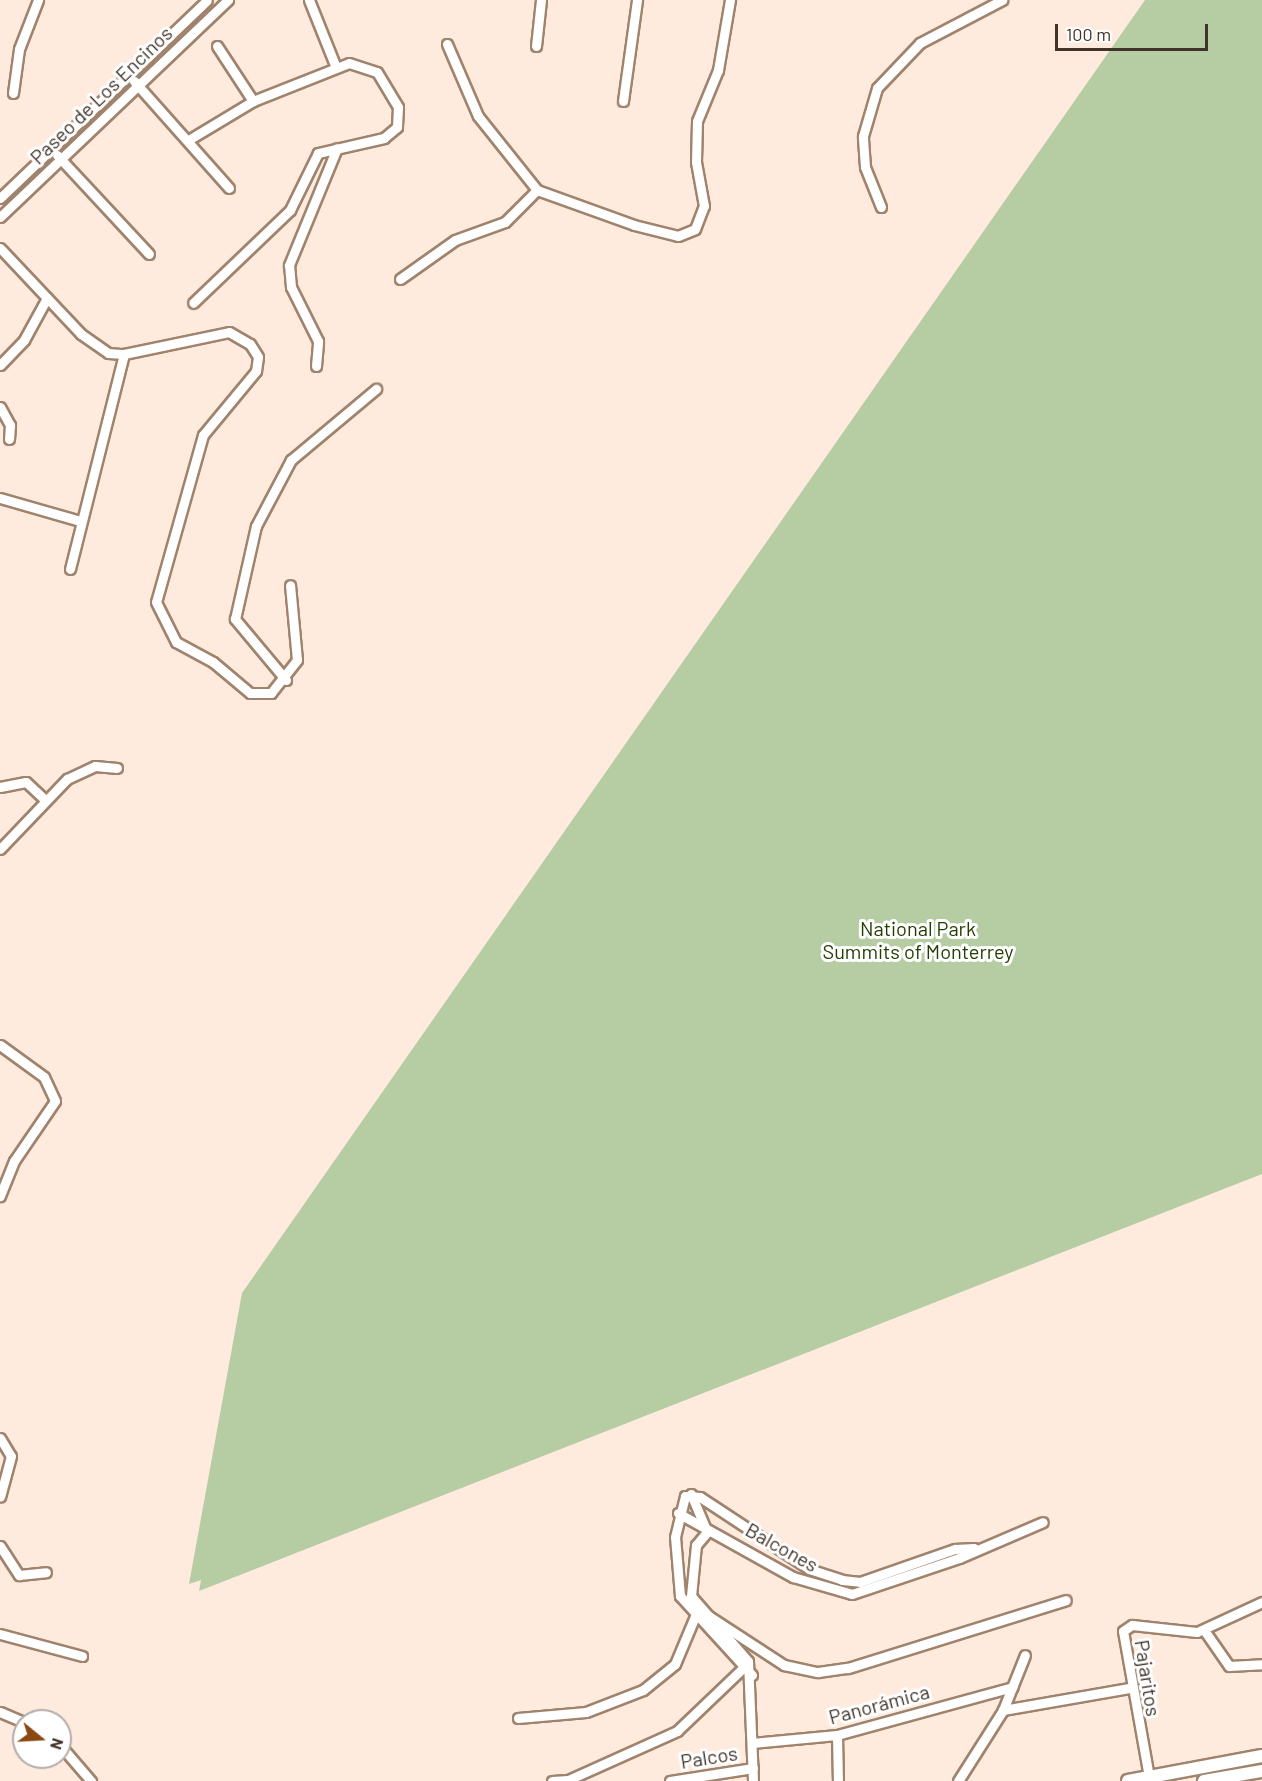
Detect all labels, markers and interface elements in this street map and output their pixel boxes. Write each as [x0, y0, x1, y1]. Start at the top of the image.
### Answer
scale bar [1058, 12, 1211, 50]
street label: Paseo de Los Encinos [25, 21, 177, 169]
text: 100 m [1066, 23, 1111, 45]
park label: National Park Summits of Monterrey [822, 916, 1014, 963]
street label: Balcones [742, 1517, 822, 1577]
street label: Pajaritos [1130, 1638, 1166, 1718]
street label: Panorámica [826, 1679, 932, 1729]
north arrow [12, 1709, 72, 1769]
text: N [47, 1736, 68, 1752]
street label: Palcos [679, 1741, 739, 1773]

